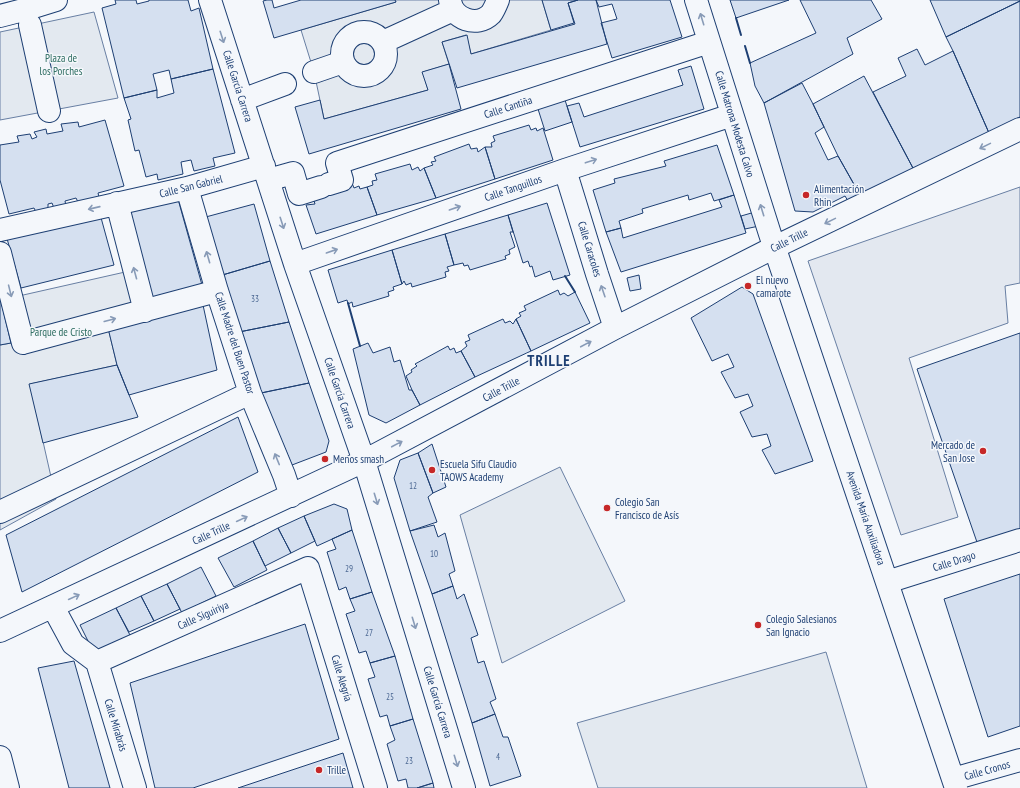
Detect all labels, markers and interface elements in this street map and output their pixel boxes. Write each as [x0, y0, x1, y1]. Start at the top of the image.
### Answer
one-way arrow [698, 13, 705, 26]
one-way arrow [219, 30, 226, 43]
street label: Calle García Carrera [220, 48, 256, 124]
park label: Plaza de los Porches [40, 51, 83, 78]
street label: Calle Matrona Modesta Calvo [712, 69, 758, 179]
street label: Calle Cantiña [482, 93, 534, 121]
one-way arrow [979, 143, 991, 150]
one-way arrow [585, 157, 597, 165]
street label: Calle San Gabriel [158, 171, 224, 201]
street label: Calle Tanguillos [482, 172, 544, 204]
place label: Alimentación Rhin [814, 182, 864, 209]
marker: Alimentación Rhin [801, 190, 811, 200]
one-way arrow [448, 204, 461, 211]
one-way arrow [758, 204, 765, 217]
one-way arrow [88, 205, 101, 213]
one-way arrow [279, 217, 286, 230]
one-way arrow [824, 218, 836, 225]
street label: Calle Caracoles [575, 220, 605, 279]
street label: Calle Trille [768, 225, 810, 255]
one-way arrow [326, 246, 338, 254]
one-way arrow [204, 251, 211, 264]
one-way arrow [131, 267, 138, 280]
place label: El nuevo camarote [756, 273, 792, 300]
marker: El nuevo camarote [743, 281, 753, 291]
one-way arrow [6, 284, 14, 297]
one-way arrow [599, 285, 606, 298]
street label: Calle Madre del Buen Pastor [212, 290, 258, 396]
house number: 33 [251, 293, 259, 304]
one-way arrow [103, 316, 116, 323]
park label: Parque de Cristo [30, 325, 92, 339]
one-way arrow [580, 339, 592, 347]
district label: TRILLE [527, 351, 571, 370]
street label: Calle García Carrera [321, 356, 359, 430]
street label: Calle Trille [480, 373, 522, 405]
place label: Mercado de San Jose [931, 438, 975, 465]
one-way arrow [391, 440, 403, 447]
marker: Mercado de San Jose [978, 446, 988, 456]
place label: Menos smash [333, 452, 384, 466]
one-way arrow [273, 454, 281, 466]
marker: Menos smash [320, 454, 330, 464]
place label: Escuela Sifu Claudio TAOWS Academy [440, 457, 517, 484]
marker: Escuela Sifu Claudio TAOWS Academy [427, 465, 437, 475]
street label: Avenida María Auxiliadora [843, 469, 889, 567]
house number: 12 [409, 480, 417, 491]
one-way arrow [373, 492, 380, 505]
place label: Colegio San Francisco de Asís [615, 495, 679, 522]
marker: Colegio San Francisco de Asís [602, 503, 612, 513]
one-way arrow [236, 515, 248, 522]
street label: Calle Trille [190, 518, 233, 548]
street label: Calle Drago [931, 547, 977, 574]
house number: 10 [430, 548, 438, 559]
house number: 29 [345, 563, 353, 574]
one-way arrow [67, 593, 79, 600]
street label: Calle Siguiriya [175, 598, 231, 632]
place label: Colegio Salesianos San Ignacio [766, 612, 837, 639]
one-way arrow [411, 616, 418, 629]
marker: Colegio Salesianos San Ignacio [753, 620, 763, 630]
house number: 27 [365, 627, 373, 638]
street label: Calle Alegría [328, 653, 356, 703]
street label: Calle García Carrera [420, 664, 456, 740]
house number: 25 [386, 691, 394, 702]
street label: Calle Mirabrás [101, 697, 131, 753]
house number: 4 [496, 751, 500, 762]
house number: 23 [405, 755, 413, 766]
one-way arrow [452, 755, 460, 767]
street label: Calle Cronos [962, 757, 1012, 783]
place label: Trille [327, 763, 347, 777]
marker: Trille [314, 765, 324, 775]

